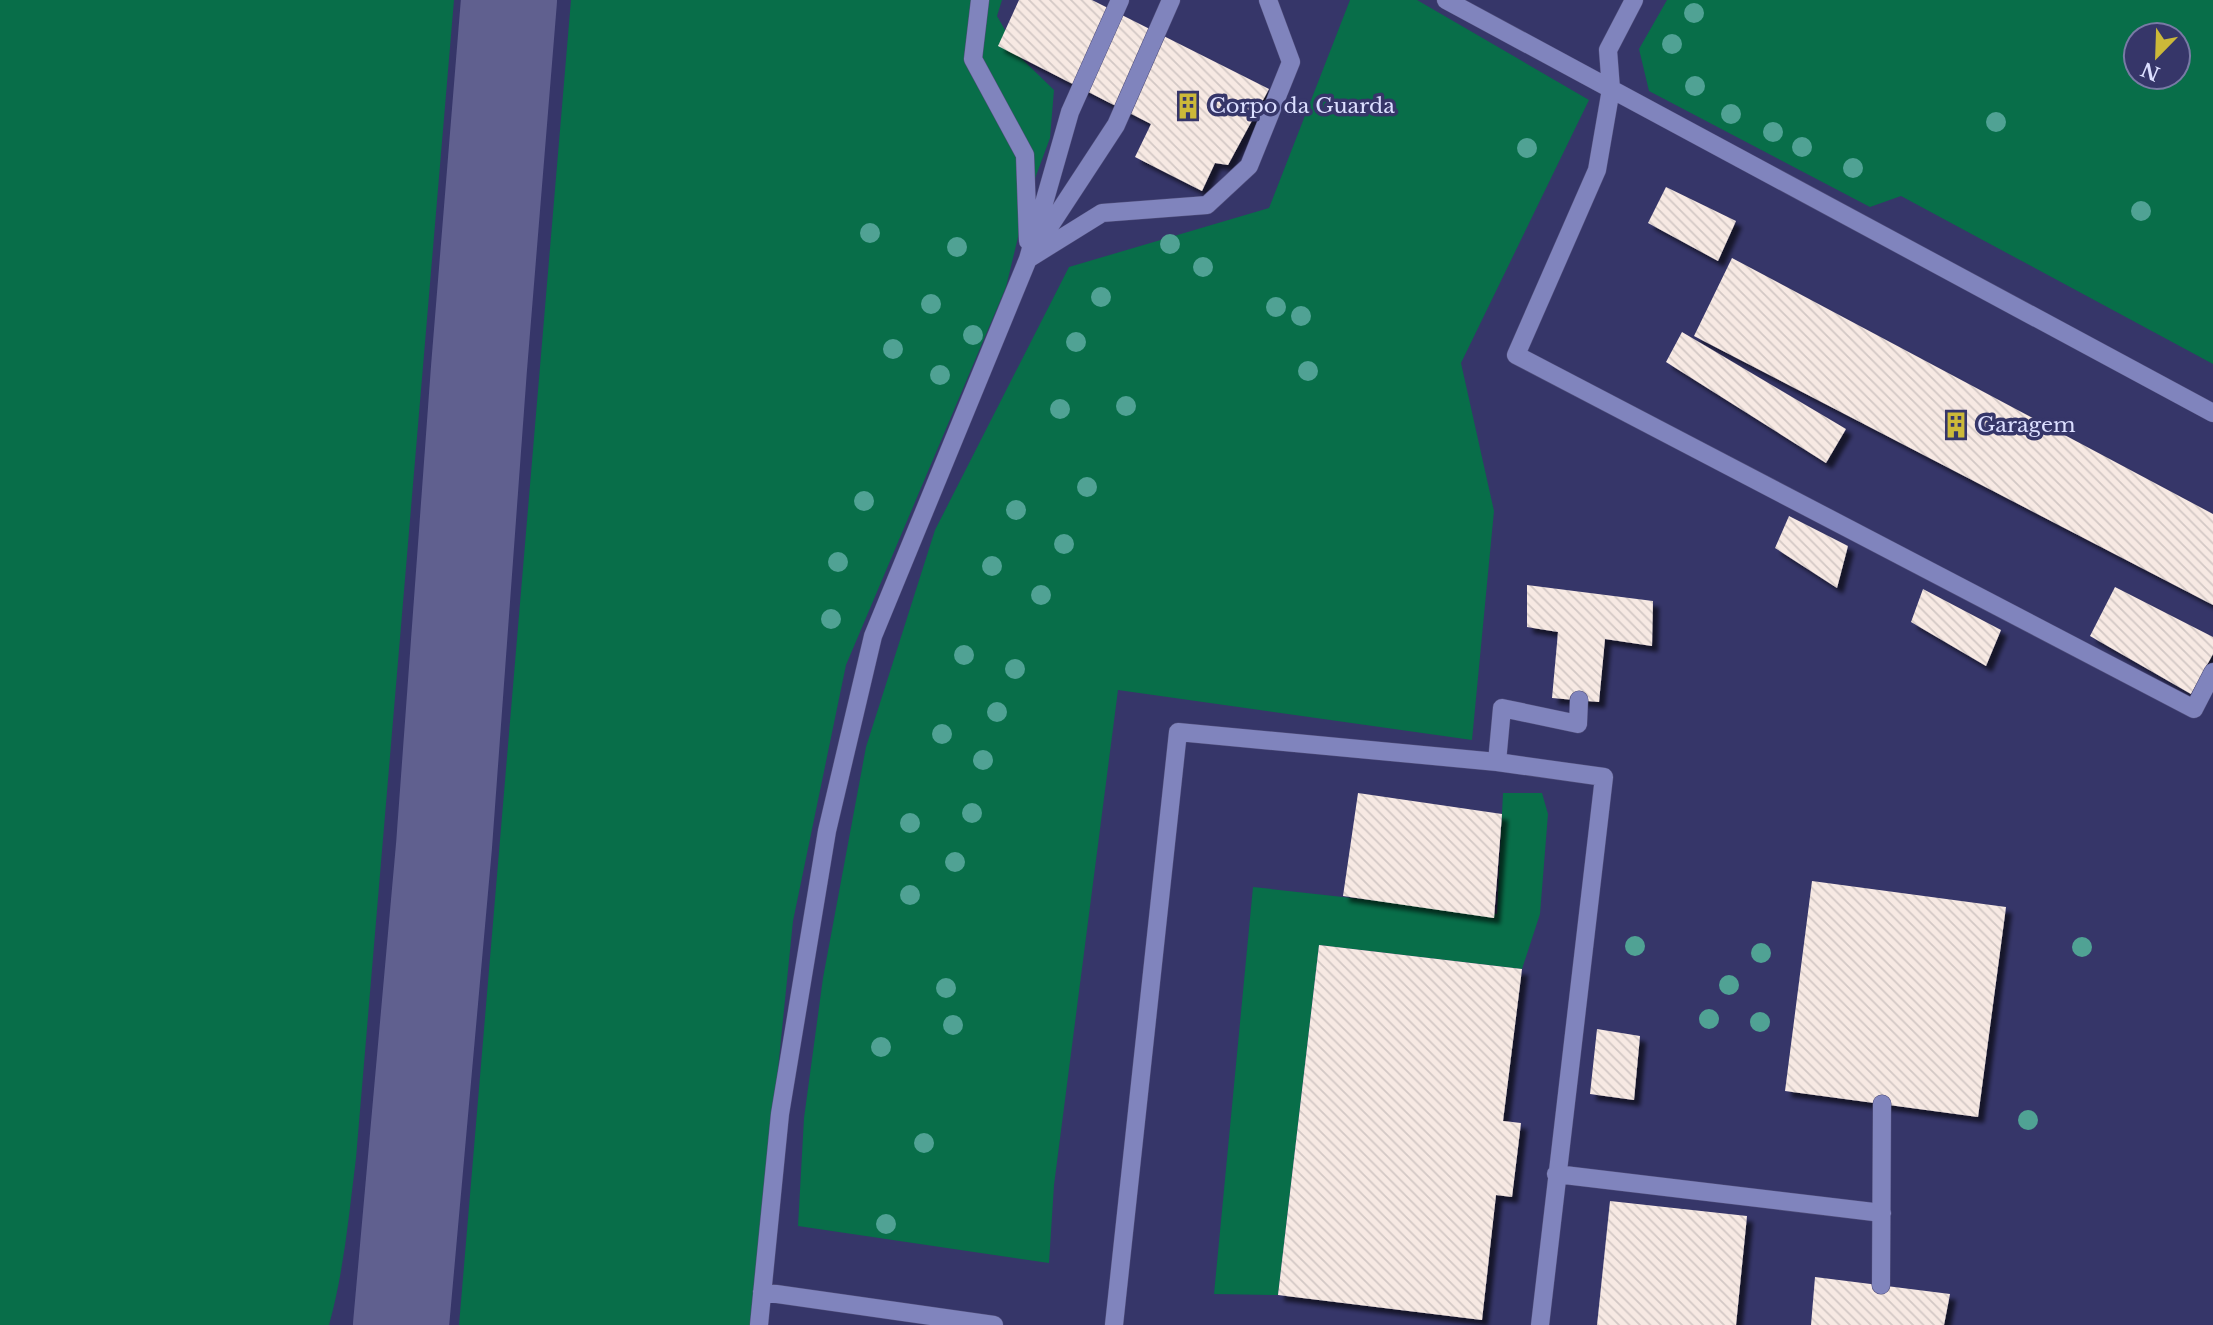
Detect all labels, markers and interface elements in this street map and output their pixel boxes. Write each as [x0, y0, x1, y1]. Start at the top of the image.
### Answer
north arrow [2122, 21, 2192, 91]
text: N [2138, 57, 2163, 85]
building icon: Corpo da Guarda [1173, 91, 1203, 121]
place label: Corpo da Guarda [1209, 93, 1395, 119]
building icon: Garagem [1941, 410, 1971, 440]
place label: Garagem [1977, 412, 2076, 438]

